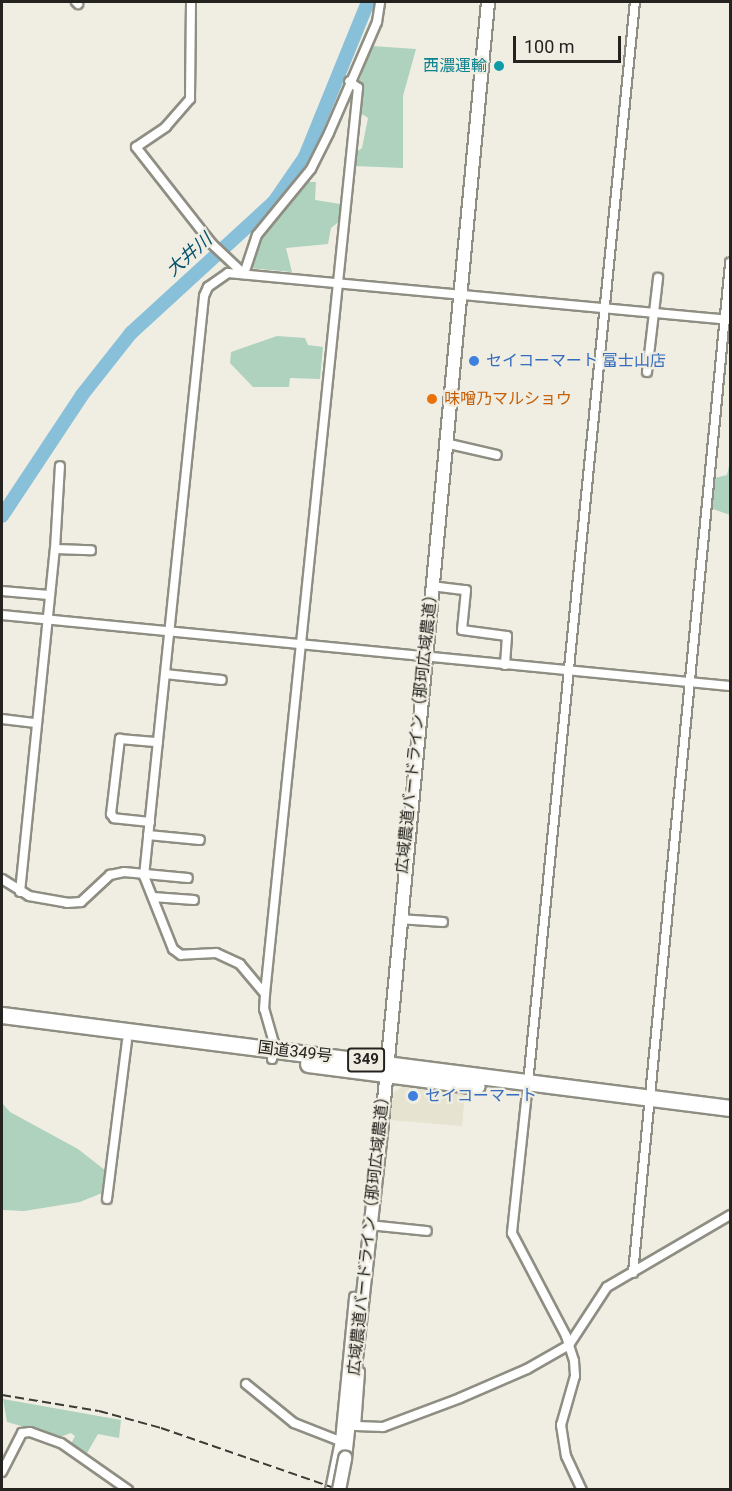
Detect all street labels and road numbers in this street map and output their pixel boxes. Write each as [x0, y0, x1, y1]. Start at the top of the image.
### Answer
street label: 広域農道バードライン（那珂広域農道） [392, 586, 442, 874]
street label: 国道349号 [257, 1038, 333, 1066]
road number: 349 [346, 1048, 386, 1072]
street label: 広域農道バードライン（那珂広域農道） [344, 1088, 394, 1376]

